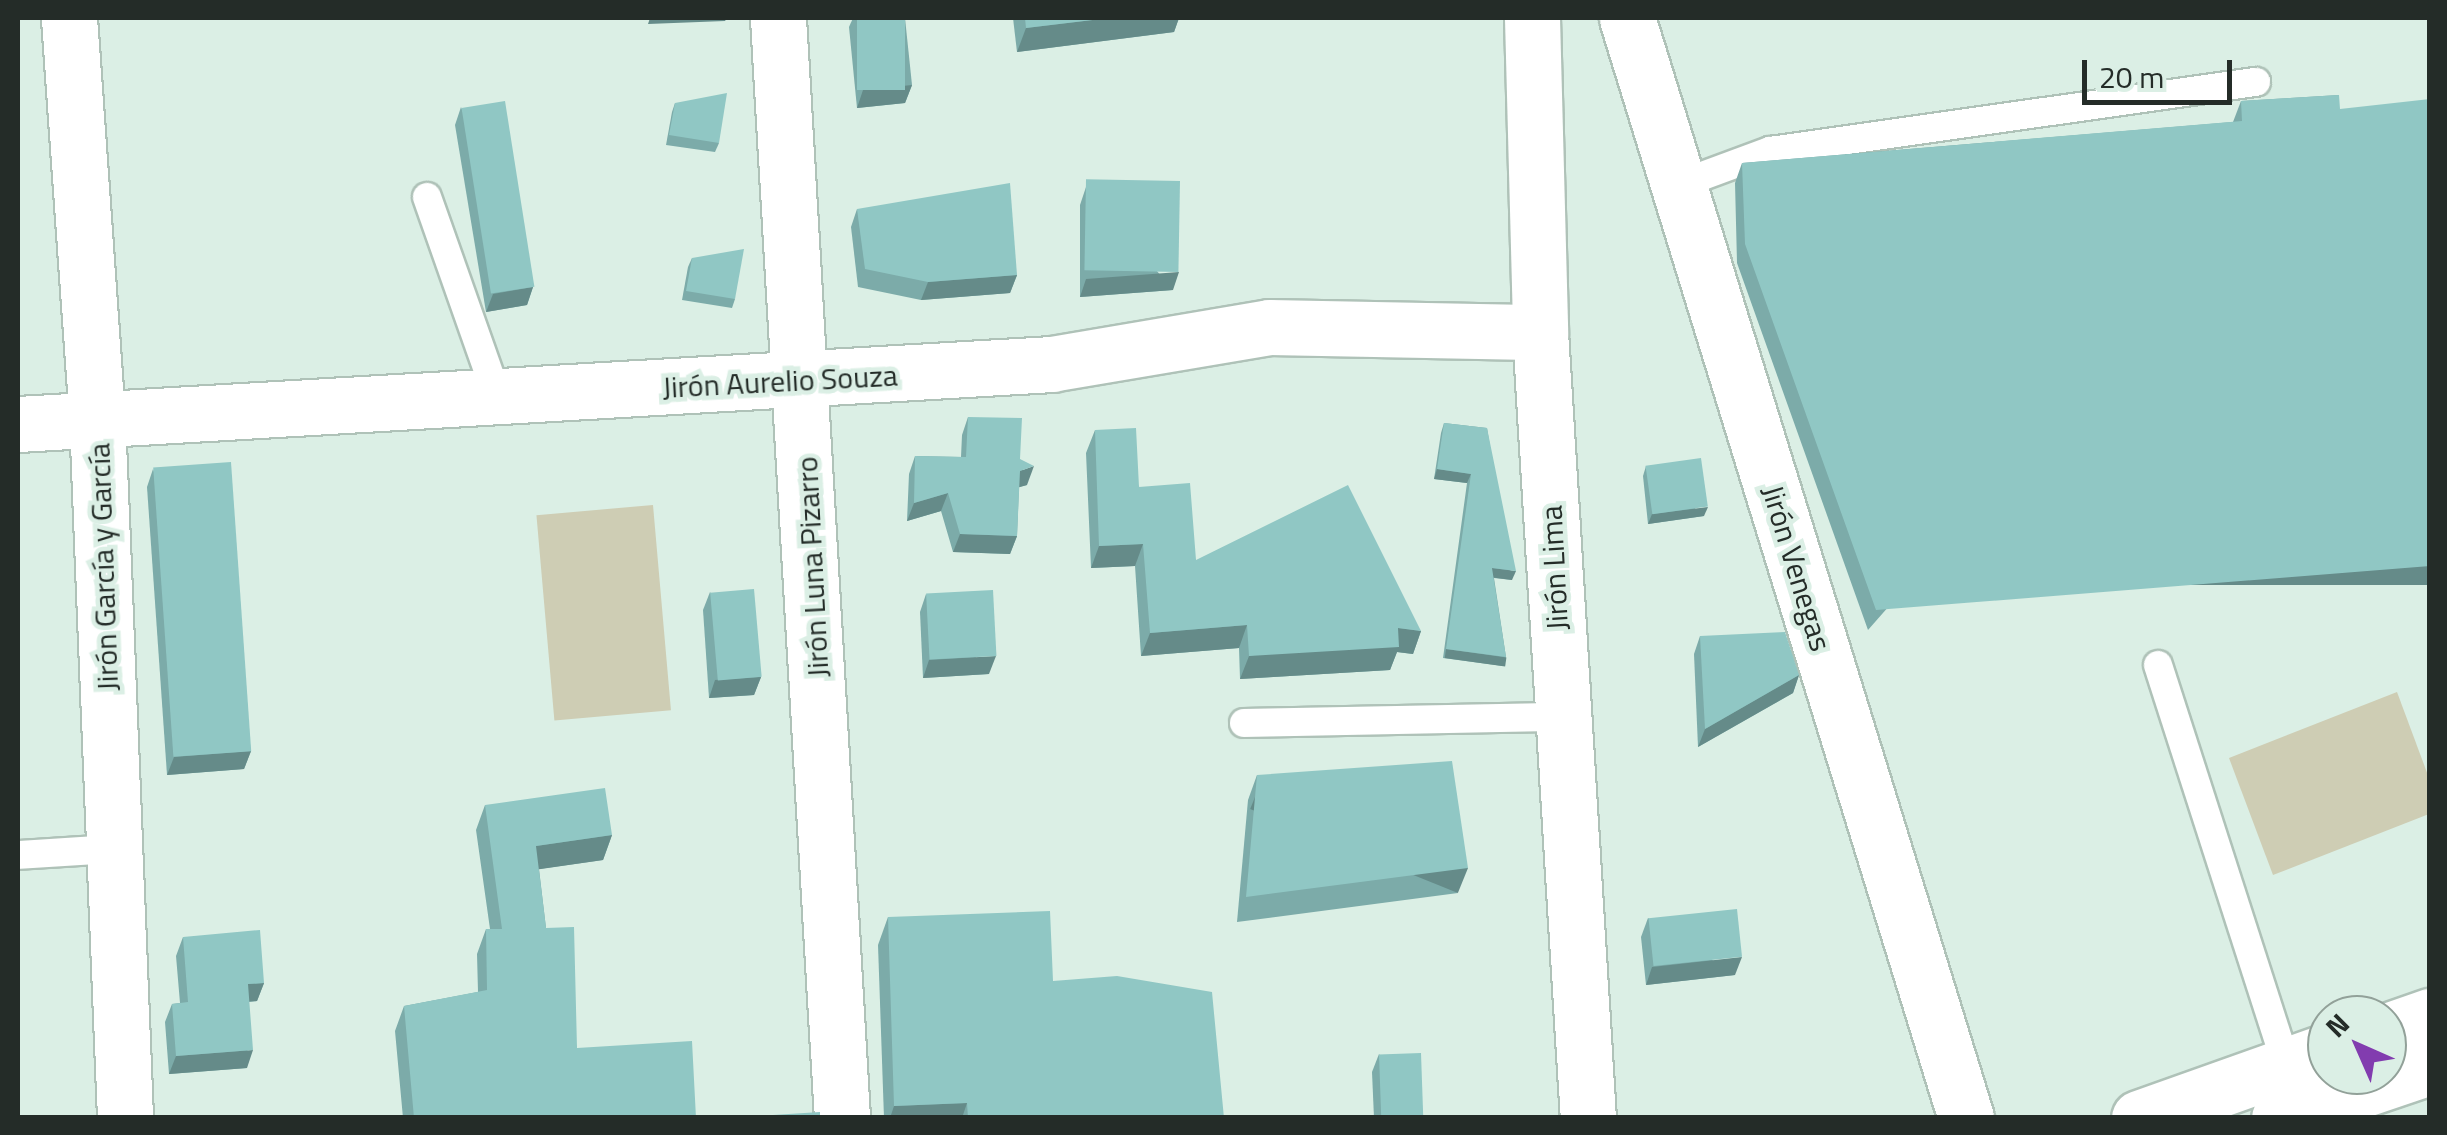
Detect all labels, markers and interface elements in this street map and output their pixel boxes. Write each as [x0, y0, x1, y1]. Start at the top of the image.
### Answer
scale bar [2087, 40, 2237, 102]
text: 20 m [2099, 54, 2164, 100]
street label: Jirón Aurelio Souza [661, 357, 899, 405]
street label: Jirón García y García [81, 442, 125, 692]
street label: Jirón Luna Pizarro [788, 456, 836, 678]
street label: Jirón Venegas [1755, 481, 1839, 655]
street label: Jirón Lima [1533, 505, 1575, 631]
north arrow [2307, 995, 2407, 1095]
text: N [2315, 1003, 2359, 1047]

